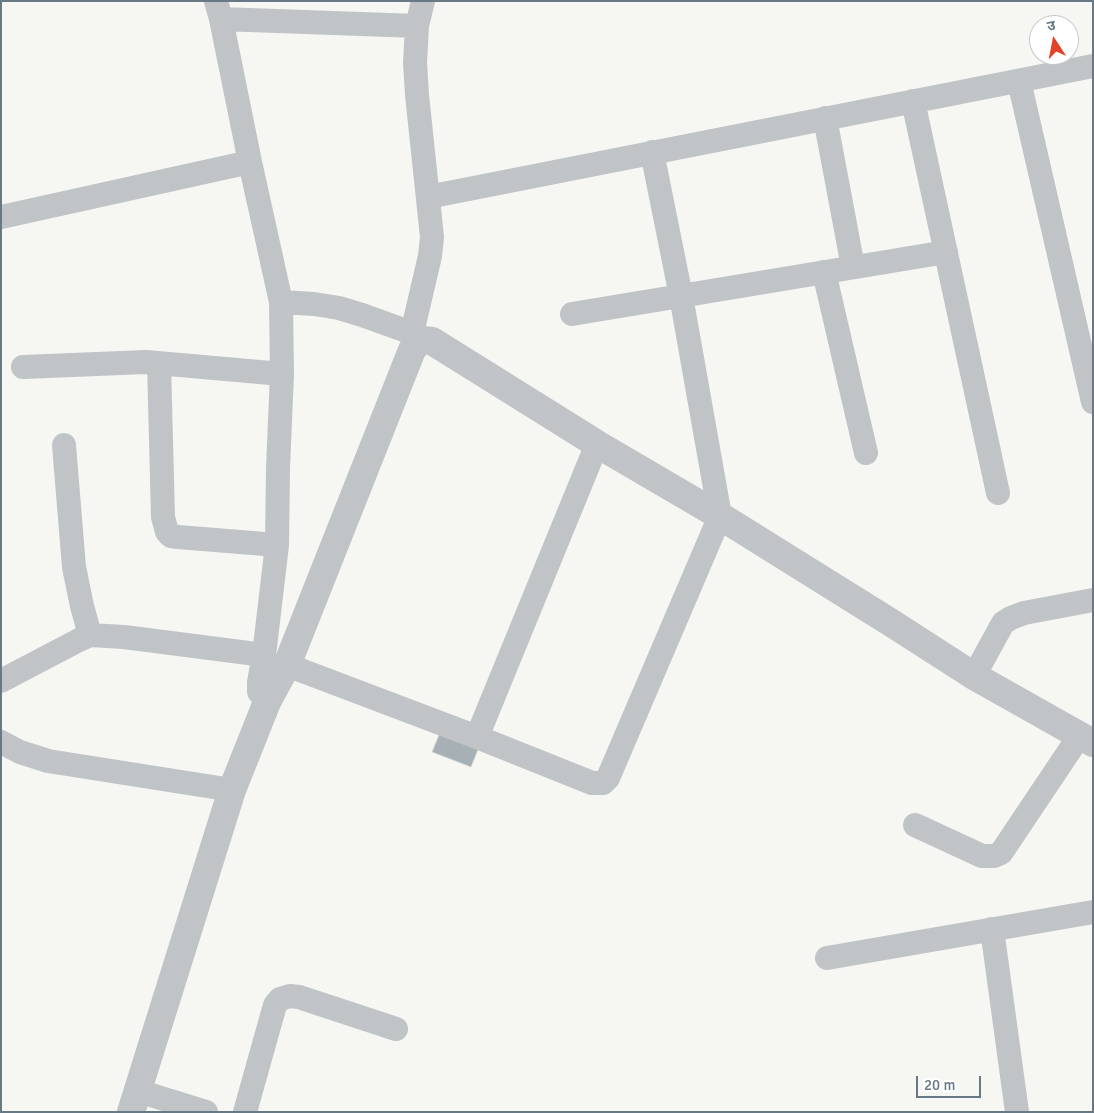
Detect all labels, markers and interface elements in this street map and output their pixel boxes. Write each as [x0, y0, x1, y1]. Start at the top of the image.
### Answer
north arrow [1029, 15, 1079, 65]
text: उ [1046, 17, 1057, 35]
scale bar [919, 1066, 984, 1098]
text: 20 m [924, 1076, 955, 1094]

